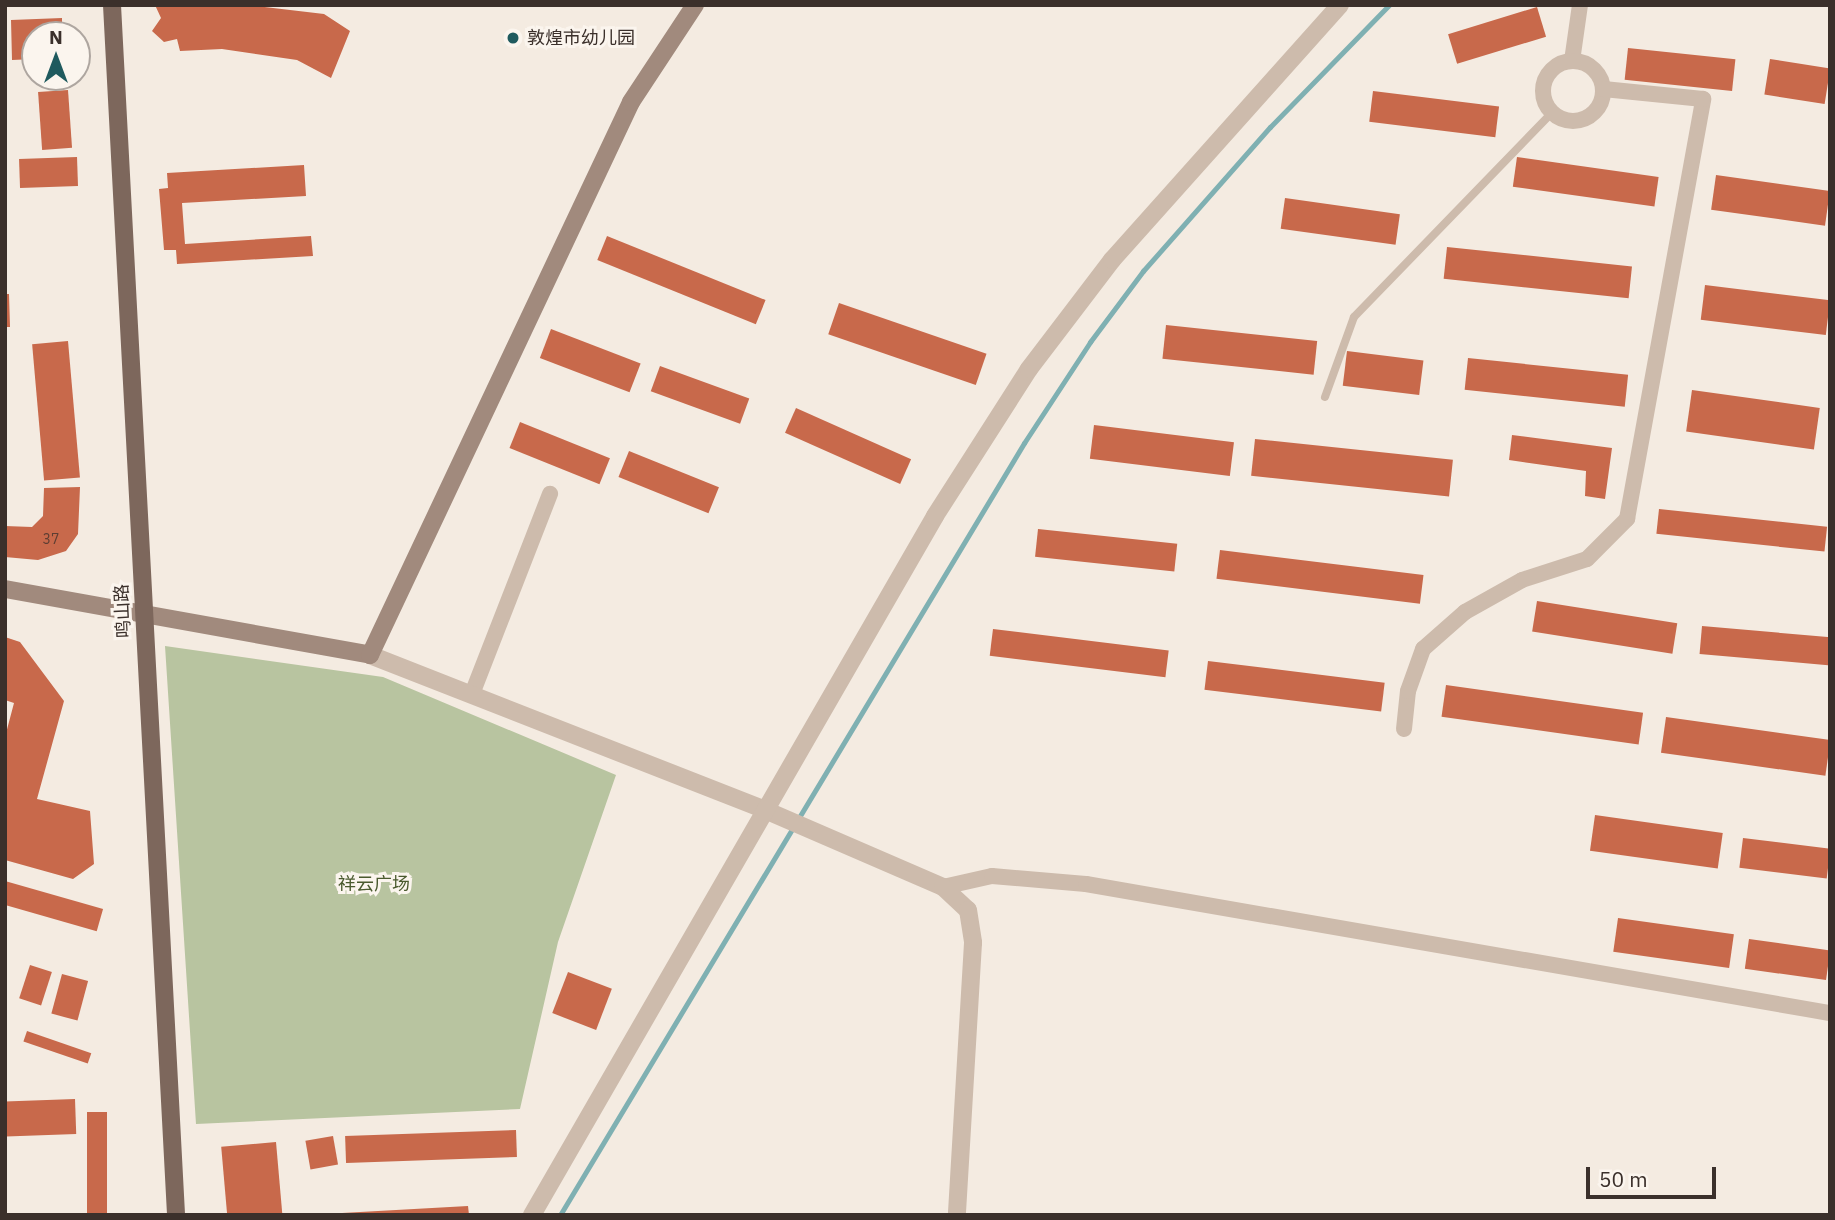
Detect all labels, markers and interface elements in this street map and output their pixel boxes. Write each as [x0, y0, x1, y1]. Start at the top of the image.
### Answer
north arrow [21, 21, 91, 91]
text: N [49, 25, 63, 49]
place label: 敦煌市幼儿园 [527, 27, 635, 49]
marker: 敦煌市幼儿园 [505, 30, 521, 46]
house number: 37 [43, 531, 59, 547]
street label: 鸣山路 [111, 583, 135, 639]
park label: 祥云广场 [338, 873, 410, 895]
scale bar [1590, 1154, 1720, 1198]
text: 50 m [1599, 1165, 1648, 1193]

